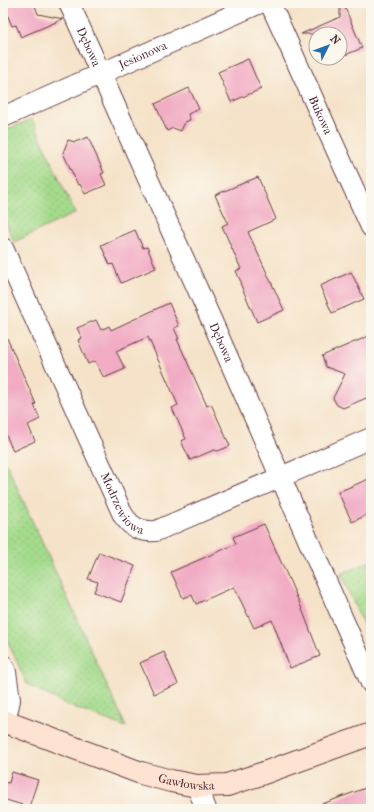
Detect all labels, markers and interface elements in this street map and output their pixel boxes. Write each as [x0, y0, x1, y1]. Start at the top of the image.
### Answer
street label: Dębowa [74, 25, 104, 69]
north arrow [308, 26, 348, 66]
text: N [327, 32, 343, 48]
street label: Jesionowa [116, 38, 170, 72]
street label: Bukowa [306, 94, 336, 137]
street label: Dębowa [207, 320, 236, 365]
street label: Modrzewiowa [98, 470, 146, 537]
street label: Gawłowska [157, 771, 215, 793]

